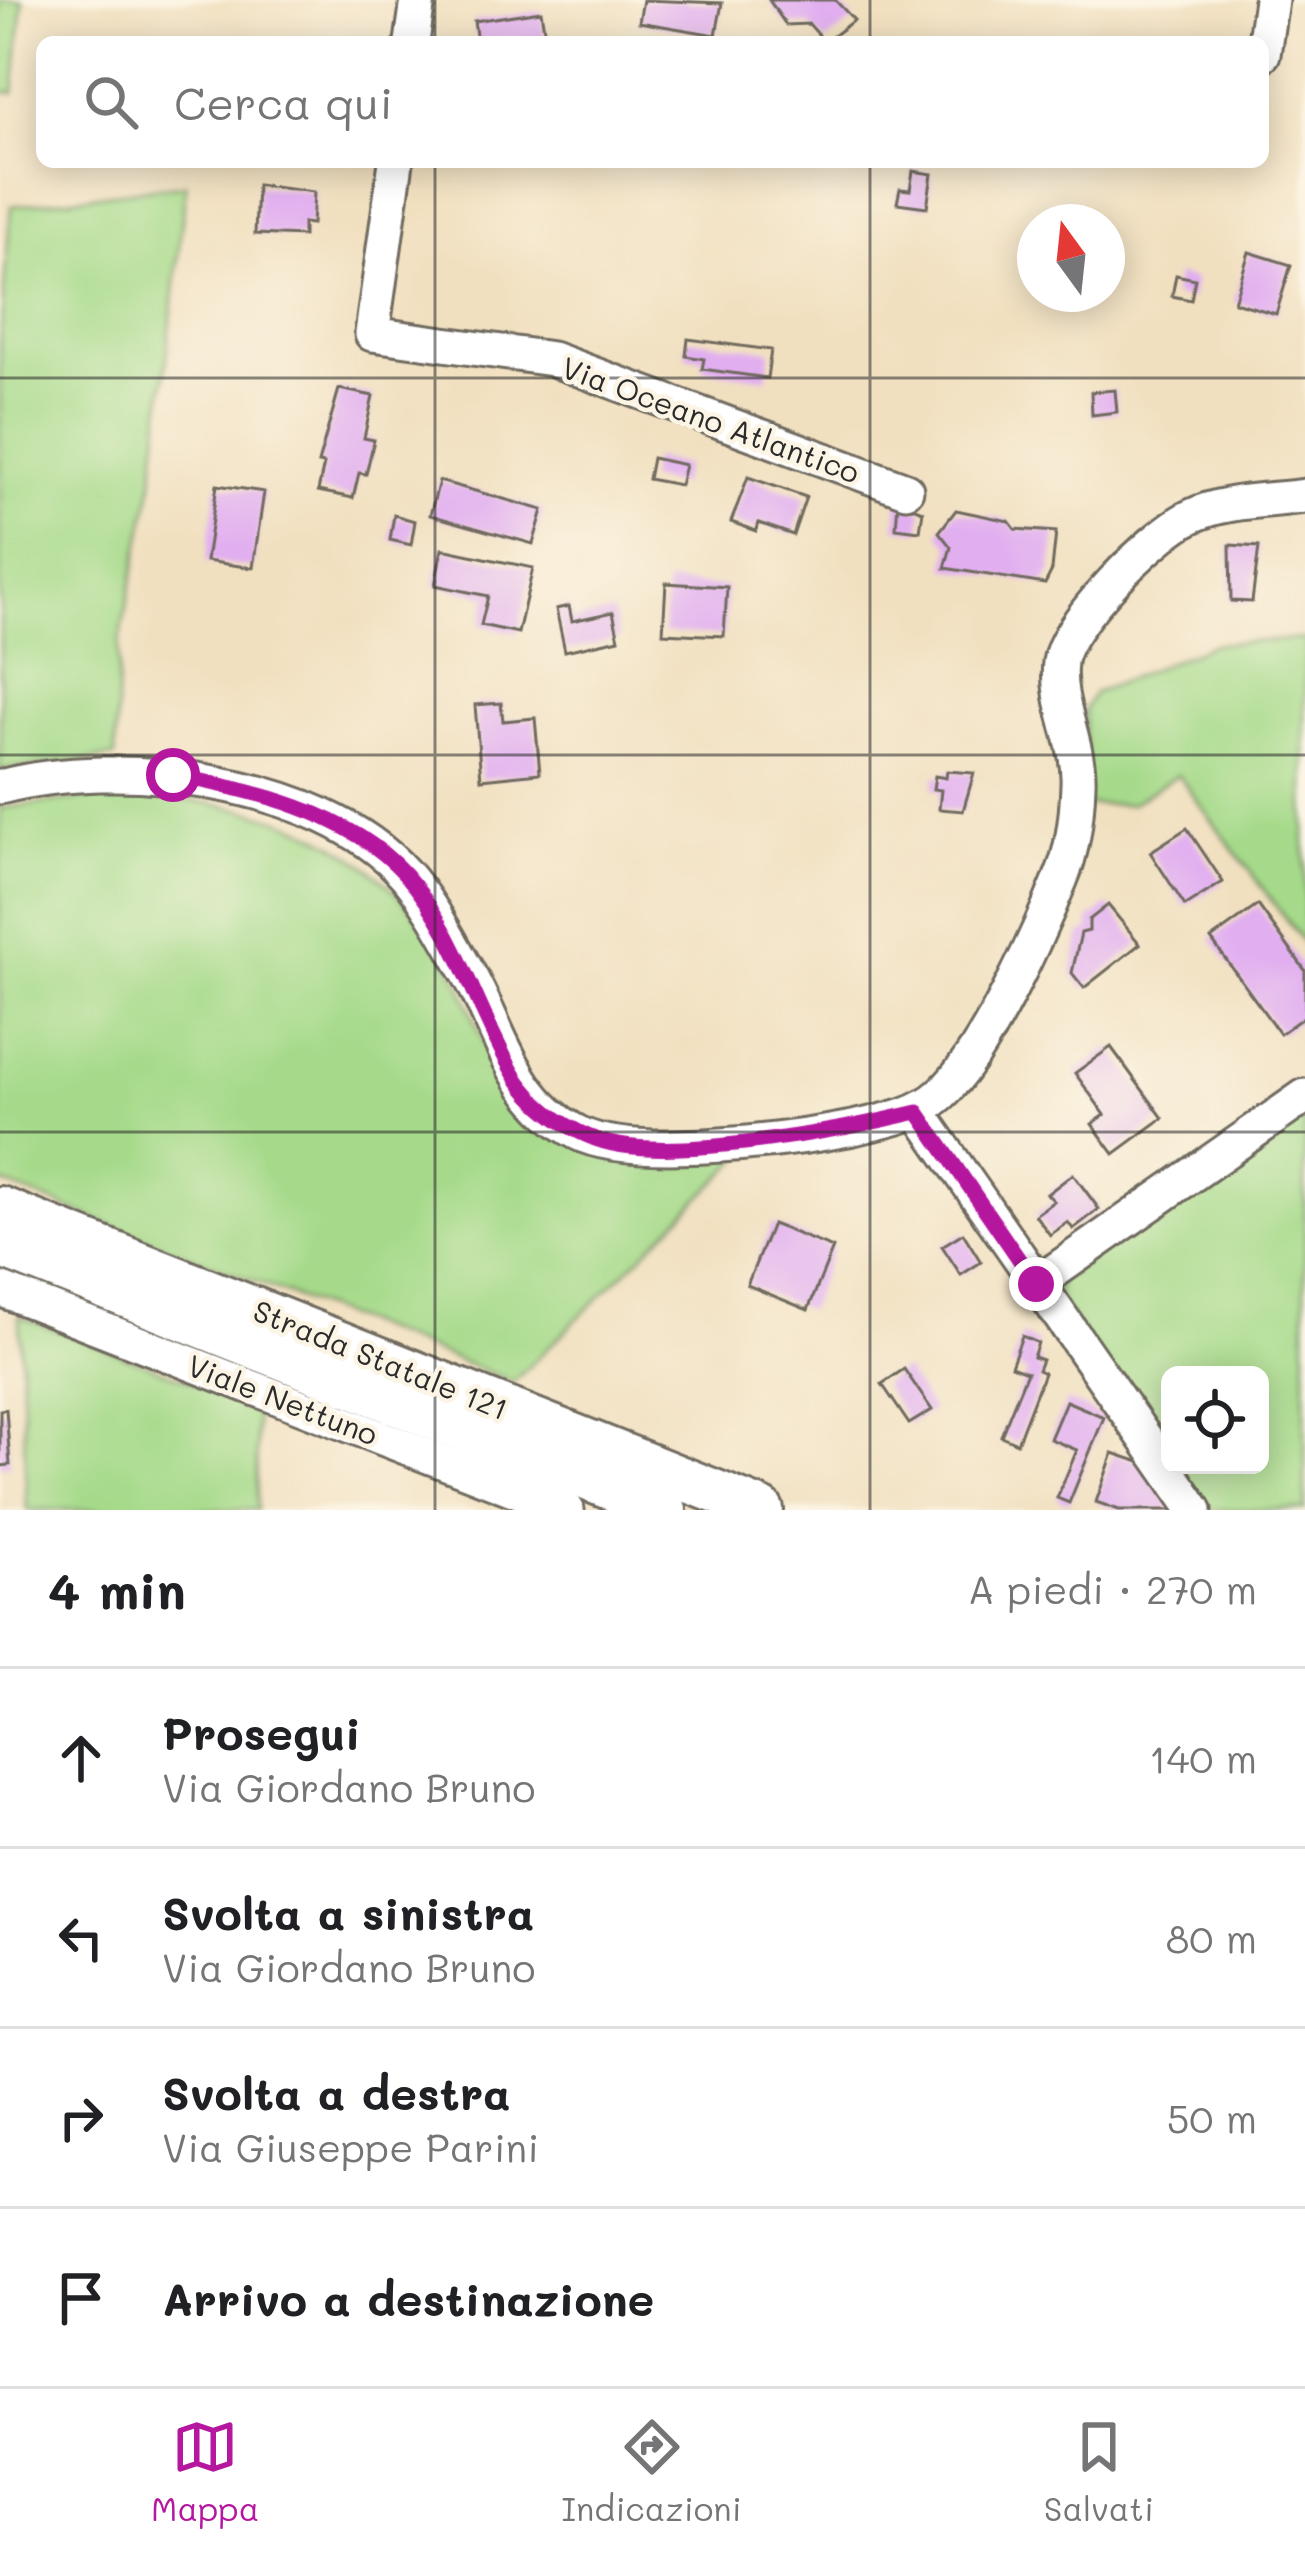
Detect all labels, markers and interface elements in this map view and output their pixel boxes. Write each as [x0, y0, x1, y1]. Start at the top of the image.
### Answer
search box [36, 36, 1269, 168]
icon: search [78, 69, 144, 135]
text: Cerca qui [174, 73, 393, 131]
north arrow [1017, 204, 1125, 312]
street label: Via Oceano Atlantico [557, 347, 865, 491]
route start [146, 748, 200, 802]
route end [1009, 1257, 1063, 1311]
street label: Strada Statale 121 [248, 1290, 514, 1428]
street label: Viale Nettuno [182, 1344, 384, 1454]
map controls [1161, 1366, 1269, 1474]
button: locate [1161, 1366, 1269, 1474]
text: 4 min [48, 1555, 186, 1622]
text: A piedi · 270 m [968, 1563, 1257, 1614]
text: Prosegui [162, 1703, 361, 1761]
icon: ahead [48, 1725, 114, 1791]
text: 140 m [1149, 1732, 1257, 1783]
text: Via Giordano Bruno [162, 1761, 535, 1812]
text: Svolta a sinistra [162, 1883, 534, 1941]
icon: left [48, 1905, 114, 1971]
text: 80 m [1166, 1912, 1257, 1963]
text: Via Giordano Bruno [162, 1941, 535, 1992]
text: Svolta a destra [162, 2063, 511, 2121]
icon: right [48, 2085, 114, 2151]
text: 50 m [1167, 2092, 1257, 2143]
text: Via Giuseppe Parini [162, 2121, 539, 2172]
icon: arrive [48, 2265, 114, 2331]
text: Arrivo a destinazione [162, 2269, 654, 2327]
tab: Mappa [151, 2414, 259, 2529]
tab: Indicazioni [561, 2414, 742, 2529]
tab: Salvati [1044, 2414, 1154, 2529]

